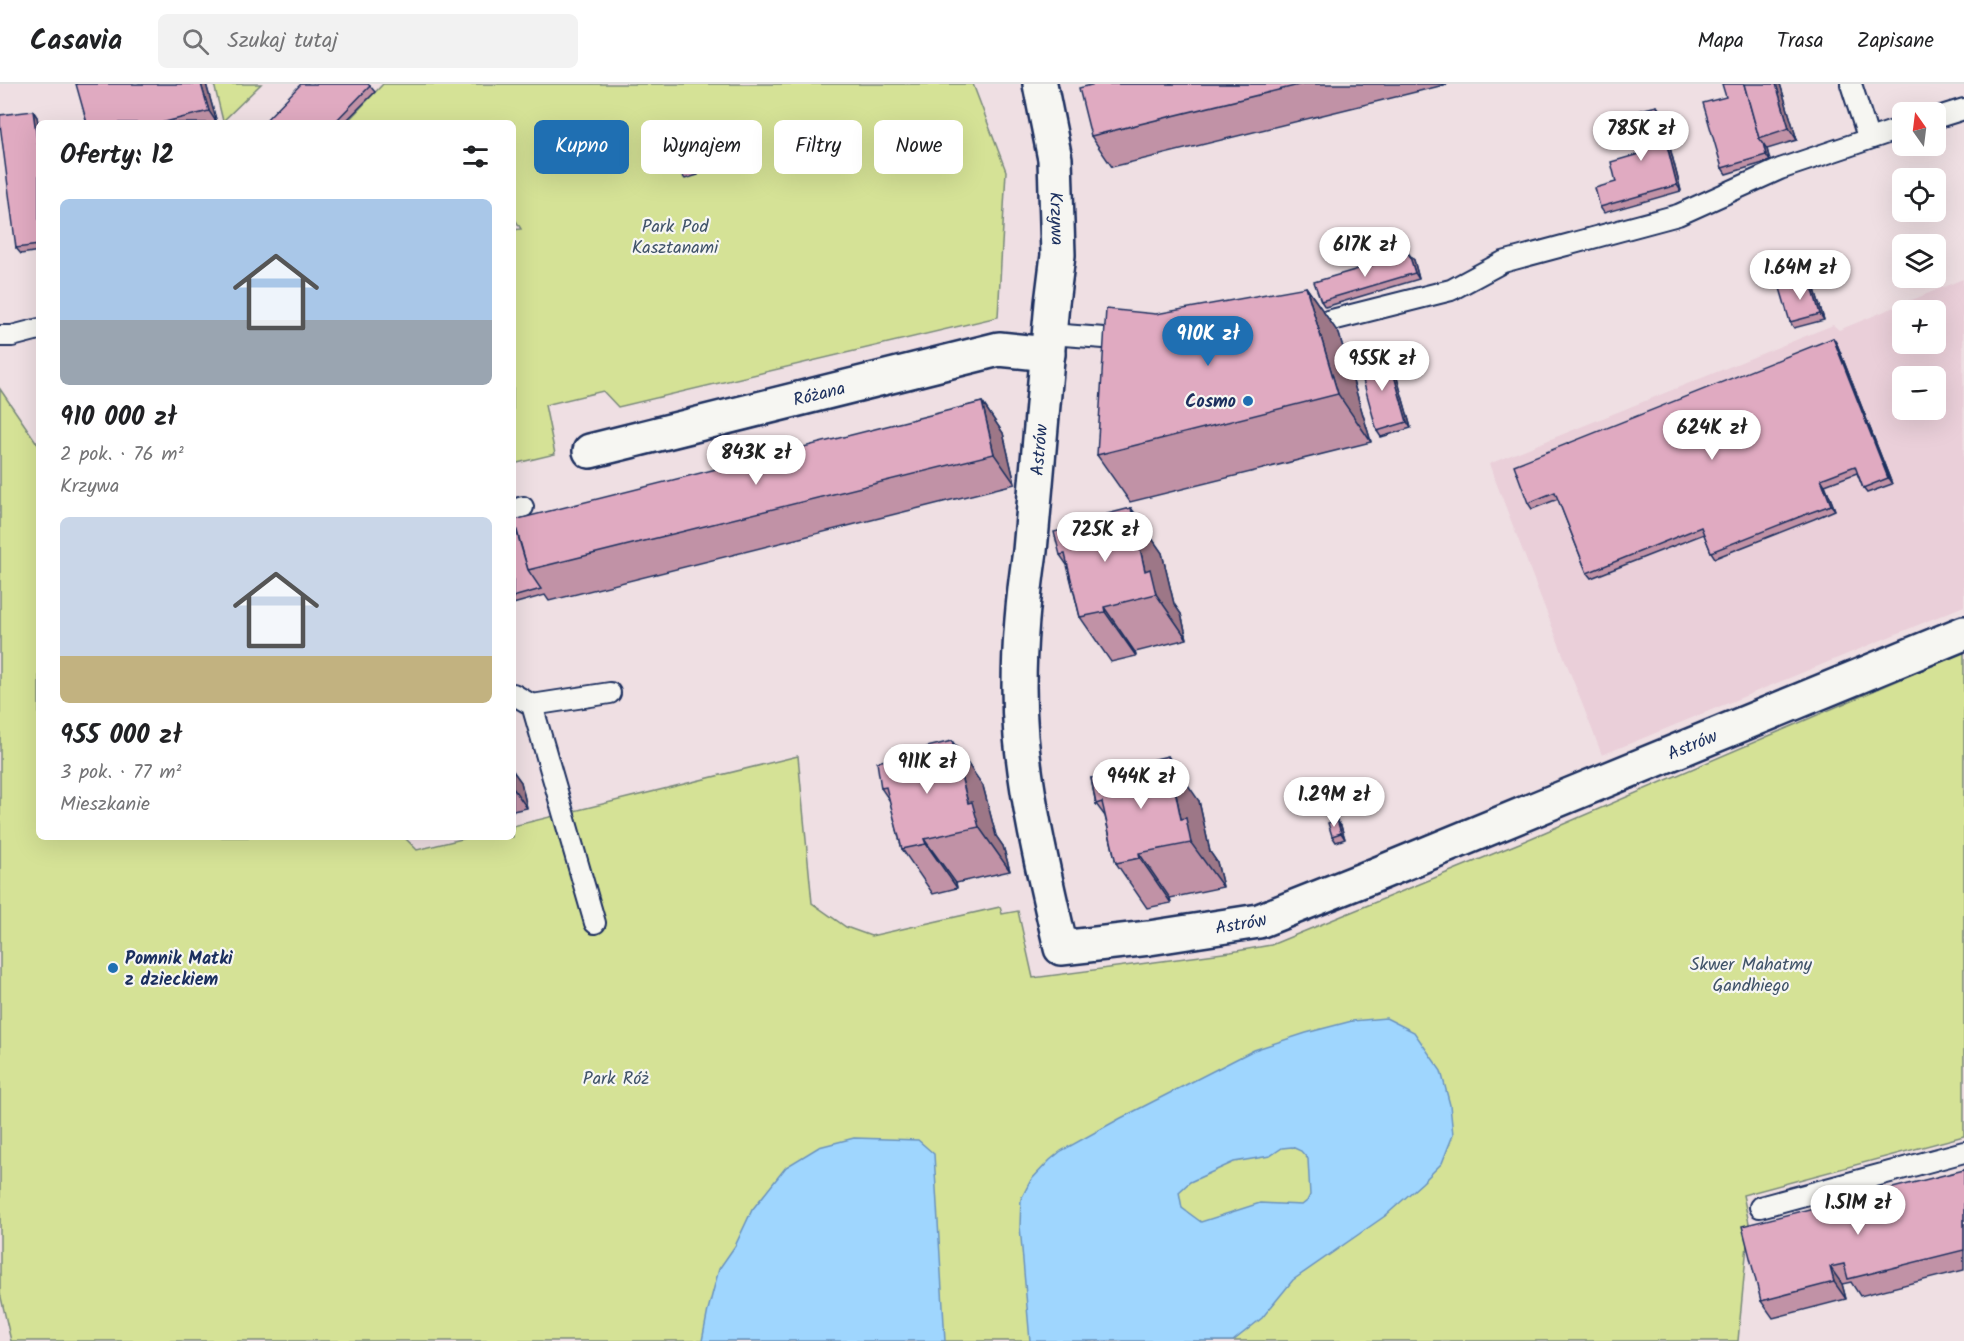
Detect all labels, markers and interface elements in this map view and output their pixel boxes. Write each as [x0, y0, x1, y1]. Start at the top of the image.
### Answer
search box [158, 14, 578, 68]
text: Casavia [30, 19, 122, 64]
text: Szukaj tutaj [227, 24, 338, 59]
icon: search [179, 25, 212, 58]
text: Mapa [1698, 25, 1744, 58]
text: Trasa [1777, 25, 1824, 58]
text: Zapisane [1857, 25, 1934, 58]
north arrow [1892, 102, 1946, 156]
map controls [1892, 102, 1946, 420]
pin: 785K zł [1586, 111, 1696, 162]
text: 785K zł [1607, 114, 1675, 146]
chip: Kupno [534, 120, 629, 174]
chip: Wynajem [641, 120, 762, 174]
chip: Filtry [774, 120, 862, 174]
chip: Nowe [874, 120, 963, 174]
text: Oferty: 12 [60, 135, 174, 177]
icon: filters [459, 140, 492, 173]
button: locate [1892, 168, 1946, 222]
street label: Krzywa [1040, 191, 1071, 246]
park label: Park Pod Kasztanami [632, 213, 719, 263]
pin: 617K zł [1310, 227, 1420, 278]
text: 617K zł [1333, 230, 1397, 262]
button: layers [1892, 234, 1946, 288]
icon: home [222, 238, 330, 346]
pin: 1.64M zł [1738, 250, 1862, 301]
text: 1.64M zł [1764, 253, 1836, 285]
button: + [1892, 300, 1946, 354]
pin: 910K zł [1153, 316, 1263, 367]
text: 910K zł [1176, 319, 1240, 351]
pin: 955K zł [1327, 341, 1437, 392]
text: 955K zł [1348, 344, 1416, 376]
button: − [1892, 366, 1946, 420]
street label: Różana [790, 375, 849, 416]
place label: Cosmo [1185, 388, 1236, 417]
marker: Cosmo [1241, 394, 1255, 408]
text: 910 000 zł [60, 397, 177, 439]
pin: 624K zł [1657, 410, 1767, 461]
text: 624K zł [1677, 413, 1747, 445]
street label: Astrów [1024, 422, 1057, 477]
pin: 843K zł [701, 435, 811, 486]
text: 843K zł [721, 438, 791, 470]
text: 2 pok. · 76 m² [60, 439, 184, 471]
text: Krzywa [60, 471, 119, 503]
pin: 725K zł [1050, 512, 1160, 563]
text: 725K zł [1071, 515, 1139, 547]
icon: home [222, 556, 330, 664]
text: 955 000 zł [60, 715, 182, 757]
street label: Astrów [1663, 722, 1723, 769]
pin: 911K zł [872, 744, 982, 795]
text: 911K zł [897, 747, 957, 779]
text: 3 pok. · 77 m² [60, 757, 182, 789]
pin: 944K zł [1086, 759, 1196, 810]
text: 944K zł [1107, 762, 1175, 794]
pin: 1.29M zł [1272, 777, 1396, 828]
text: 1.29M zł [1298, 780, 1370, 812]
text: Mieszkanie [60, 789, 150, 821]
street label: Astrów [1213, 906, 1273, 944]
place label: Pomnik Matki z dzieckiem [125, 945, 233, 995]
park label: Skwer Mahatmy Gandhiego [1690, 951, 1812, 1001]
marker: Pomnik Matki z dzieckiem [106, 961, 120, 975]
park label: Park Róż [583, 1065, 649, 1094]
pin: 1.51M zł [1796, 1185, 1920, 1236]
text: 1.51M zł [1824, 1188, 1892, 1220]

